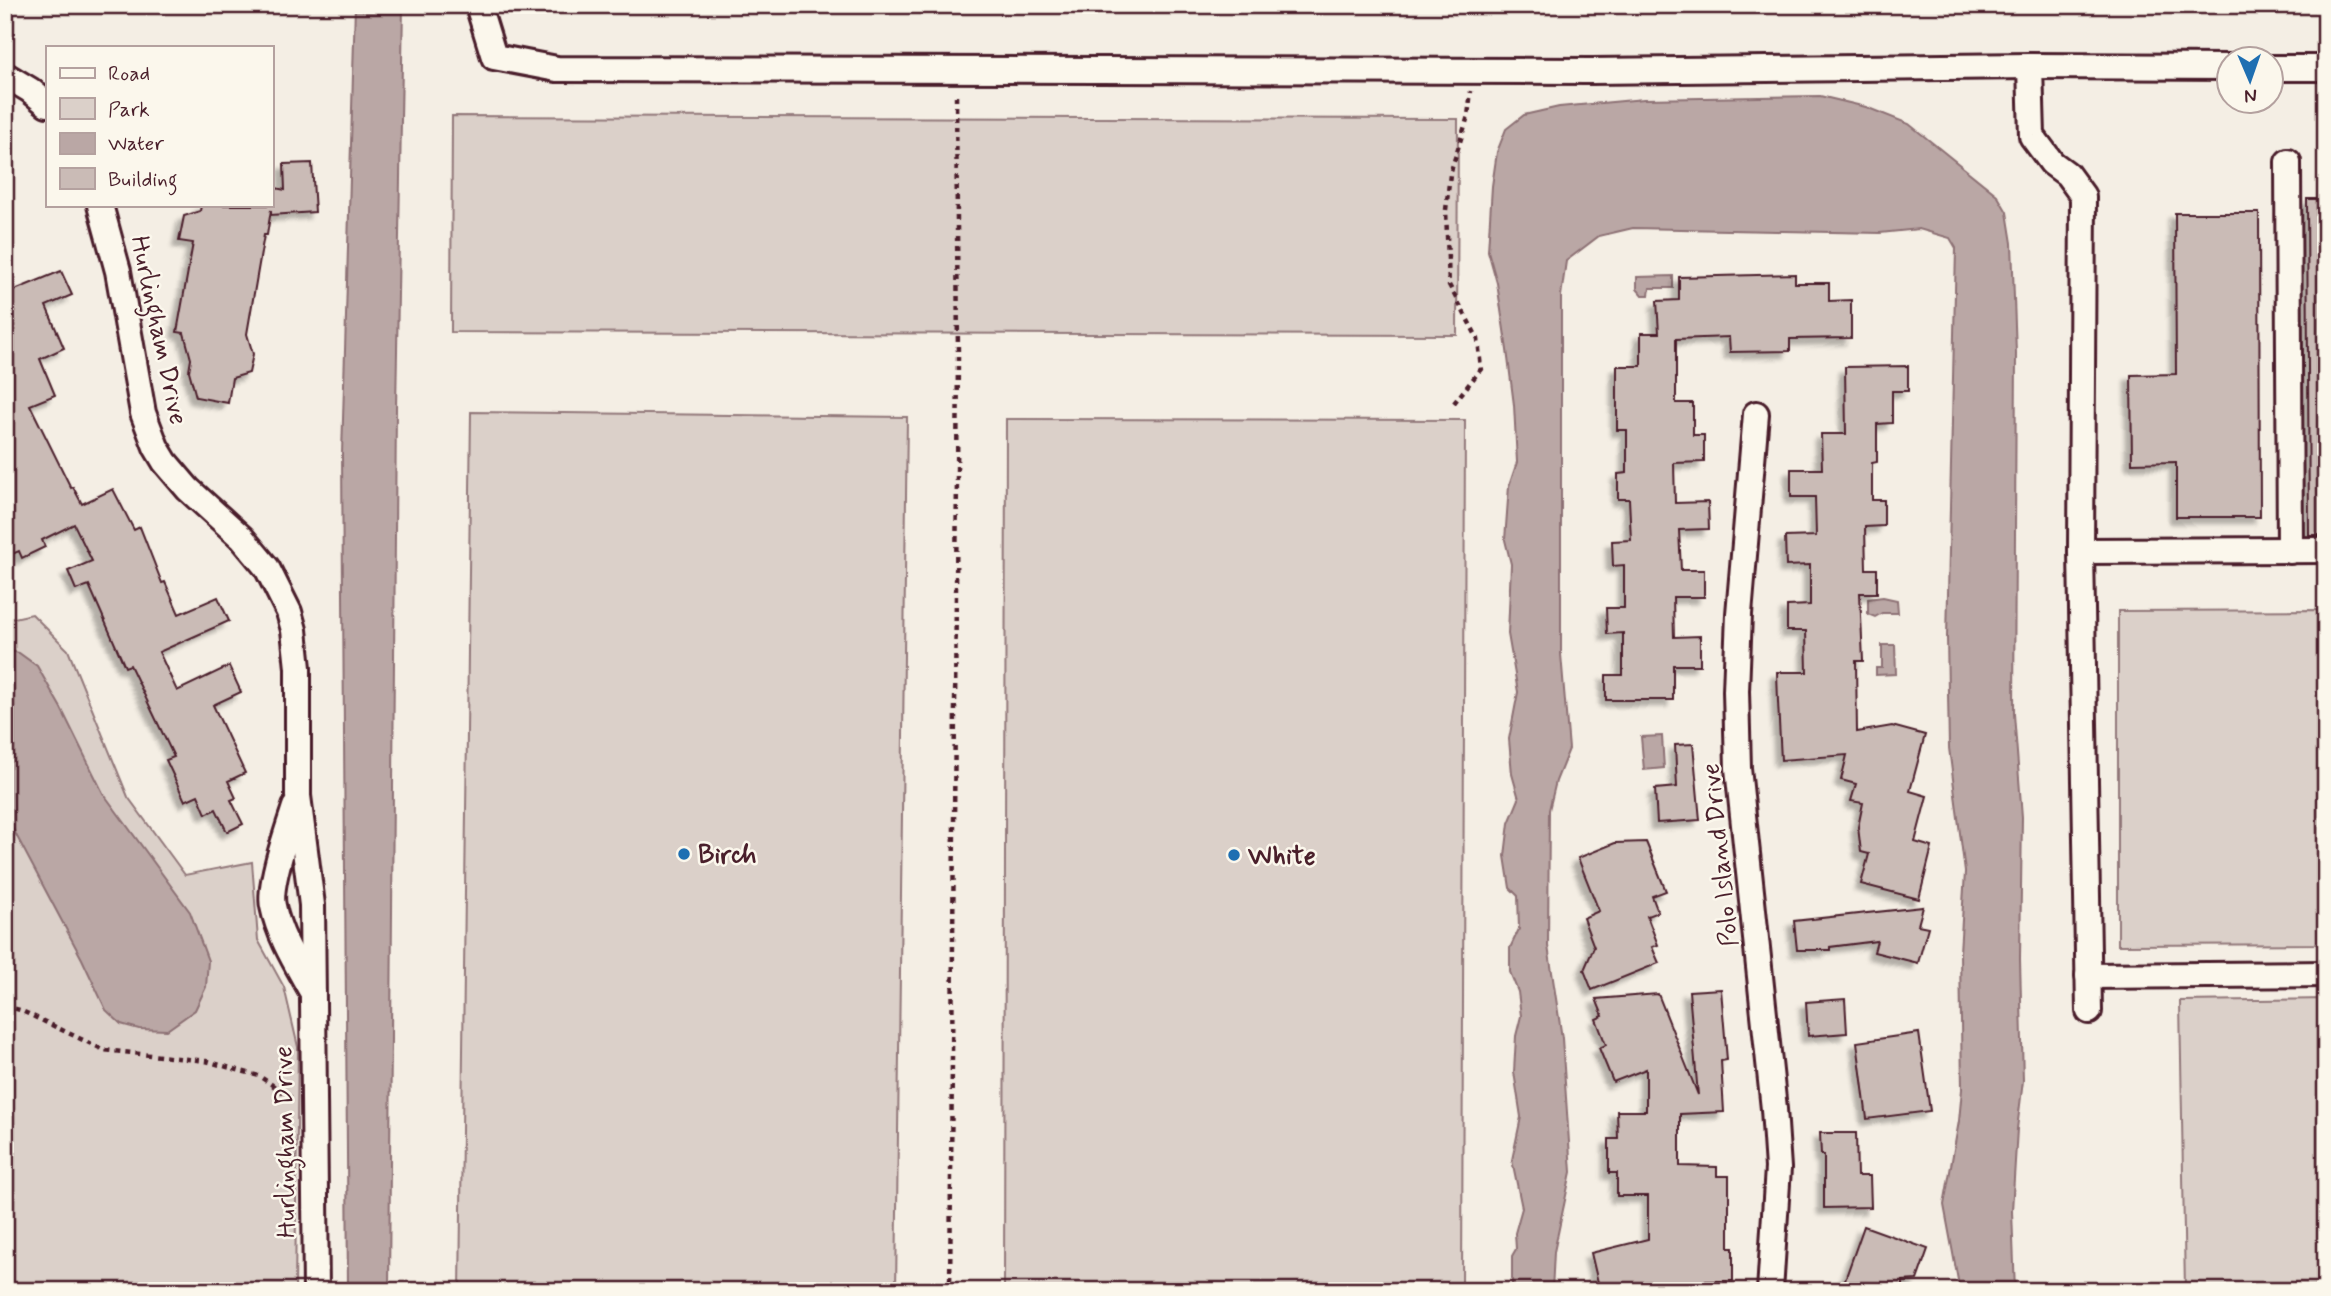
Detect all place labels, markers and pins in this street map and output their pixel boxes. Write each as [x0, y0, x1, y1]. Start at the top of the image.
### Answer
place label: Birch [698, 839, 757, 873]
place label: White [1247, 840, 1316, 874]
marker: Birch [676, 846, 692, 862]
marker: White [1226, 847, 1242, 863]

